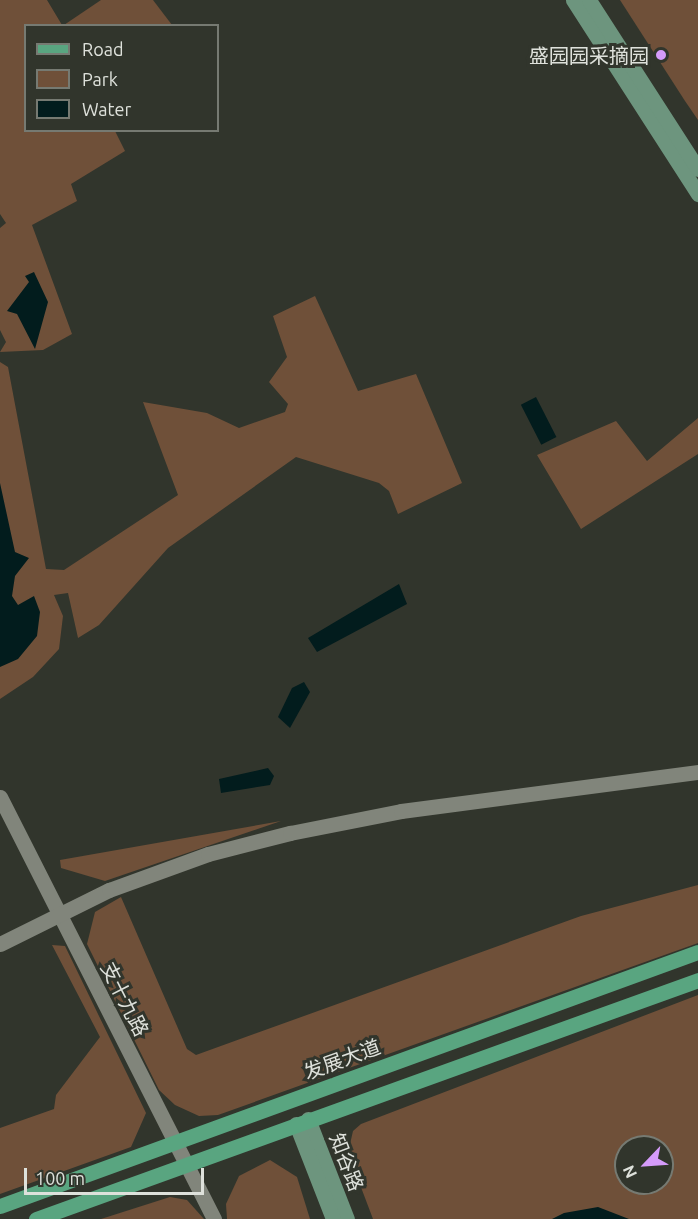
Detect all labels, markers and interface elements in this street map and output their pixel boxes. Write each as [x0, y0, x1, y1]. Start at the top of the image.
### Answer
legend [24, 24, 219, 132]
text: Road [82, 39, 124, 59]
place label: 盛园园采摘园 [529, 43, 649, 67]
marker: 盛园园采摘园 [654, 48, 668, 62]
text: Park [82, 69, 118, 89]
text: Water [82, 99, 131, 119]
street label: 支十九路 [96, 958, 154, 1040]
street label: 发展大道 [300, 1034, 384, 1084]
street label: 知谷路 [325, 1130, 369, 1194]
north arrow [614, 1135, 674, 1195]
scale bar [27, 1156, 207, 1194]
text: N [619, 1163, 640, 1181]
text: 100 m [35, 1168, 85, 1188]

